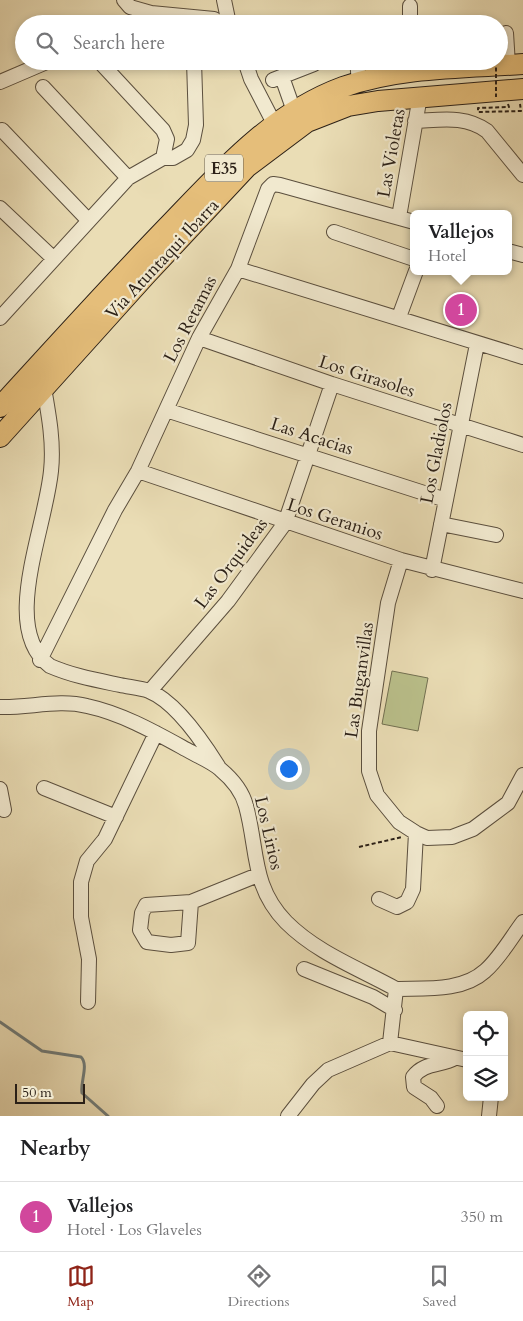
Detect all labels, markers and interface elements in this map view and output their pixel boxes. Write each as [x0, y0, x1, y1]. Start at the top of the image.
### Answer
search box [15, 15, 508, 70]
icon: search [33, 29, 61, 57]
text: Search here [73, 30, 165, 56]
street label: Las Violetas [371, 107, 412, 199]
road number: E35 [205, 154, 243, 182]
street label: Via Atuntaqui Ibarra [100, 193, 225, 325]
popup [410, 210, 512, 275]
text: Vallejos [428, 219, 494, 245]
text: Hotel [428, 245, 466, 267]
street label: Los Retamas [158, 271, 223, 367]
pin: 1 [445, 291, 477, 329]
street label: Los Girasoles [316, 349, 418, 404]
street label: Los Gladiolos [414, 400, 459, 506]
street label: Las Acacias [267, 411, 356, 462]
street label: Los Geranios [284, 492, 386, 547]
street label: Las Orquideas [189, 513, 274, 614]
street label: Las Buganvillas [339, 620, 380, 740]
your location [276, 756, 302, 782]
street label: Los Lirios [248, 794, 289, 872]
map controls [463, 1011, 508, 1101]
button: locate [463, 1011, 508, 1056]
button: layers [463, 1056, 508, 1101]
scale bar [15, 1081, 85, 1104]
text: 50 m [22, 1083, 52, 1102]
text: Nearby [20, 1134, 91, 1163]
text: Vallejos [67, 1193, 133, 1219]
text: 1 [32, 1206, 40, 1228]
text: 350 m [461, 1206, 503, 1228]
text: Hotel · Los Glaveles [67, 1219, 202, 1241]
tab: Map [67, 1262, 95, 1311]
tab: Directions [228, 1262, 289, 1311]
tab: Saved [422, 1262, 456, 1311]

